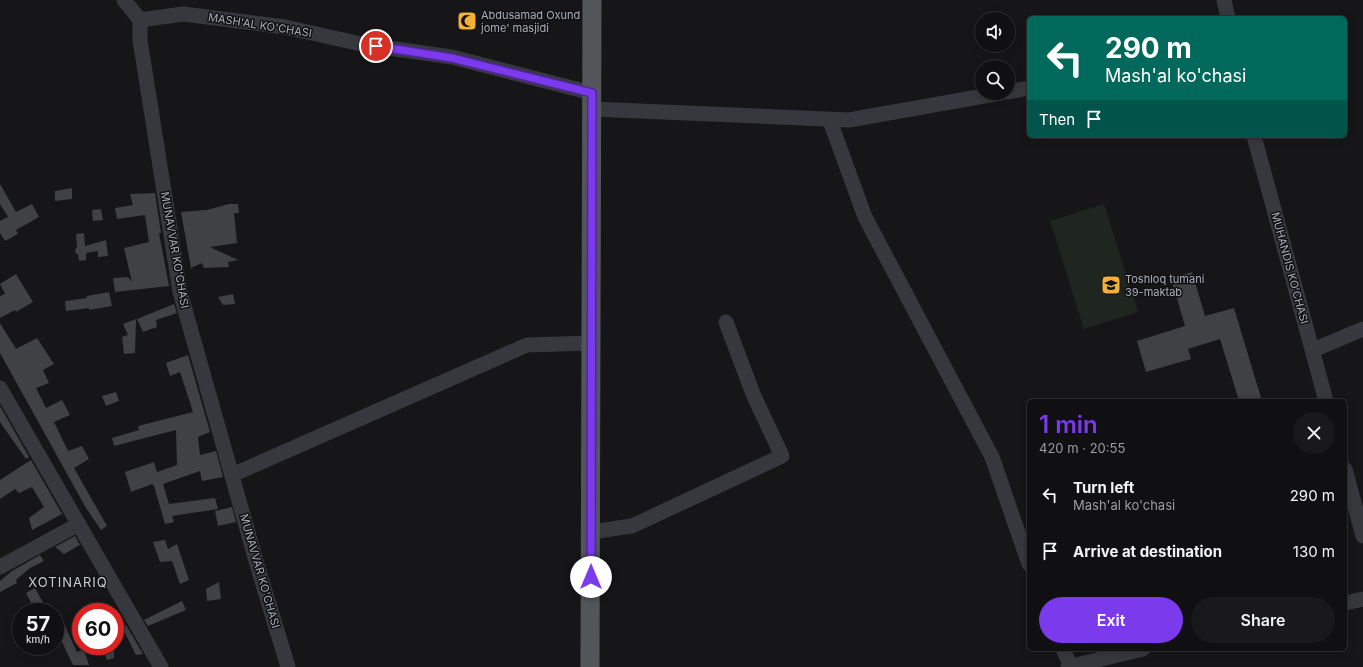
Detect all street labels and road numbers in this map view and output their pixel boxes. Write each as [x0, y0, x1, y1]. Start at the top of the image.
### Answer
street label: MASH'AL KO'CHASI [207, 10, 313, 40]
street label: MUNAVVAR KO'CHASI [158, 191, 192, 309]
street label: MUHANDIS KO‘CHASI [1268, 211, 1312, 325]
street label: MUNAVVAR KO'CHASI [237, 512, 283, 630]

